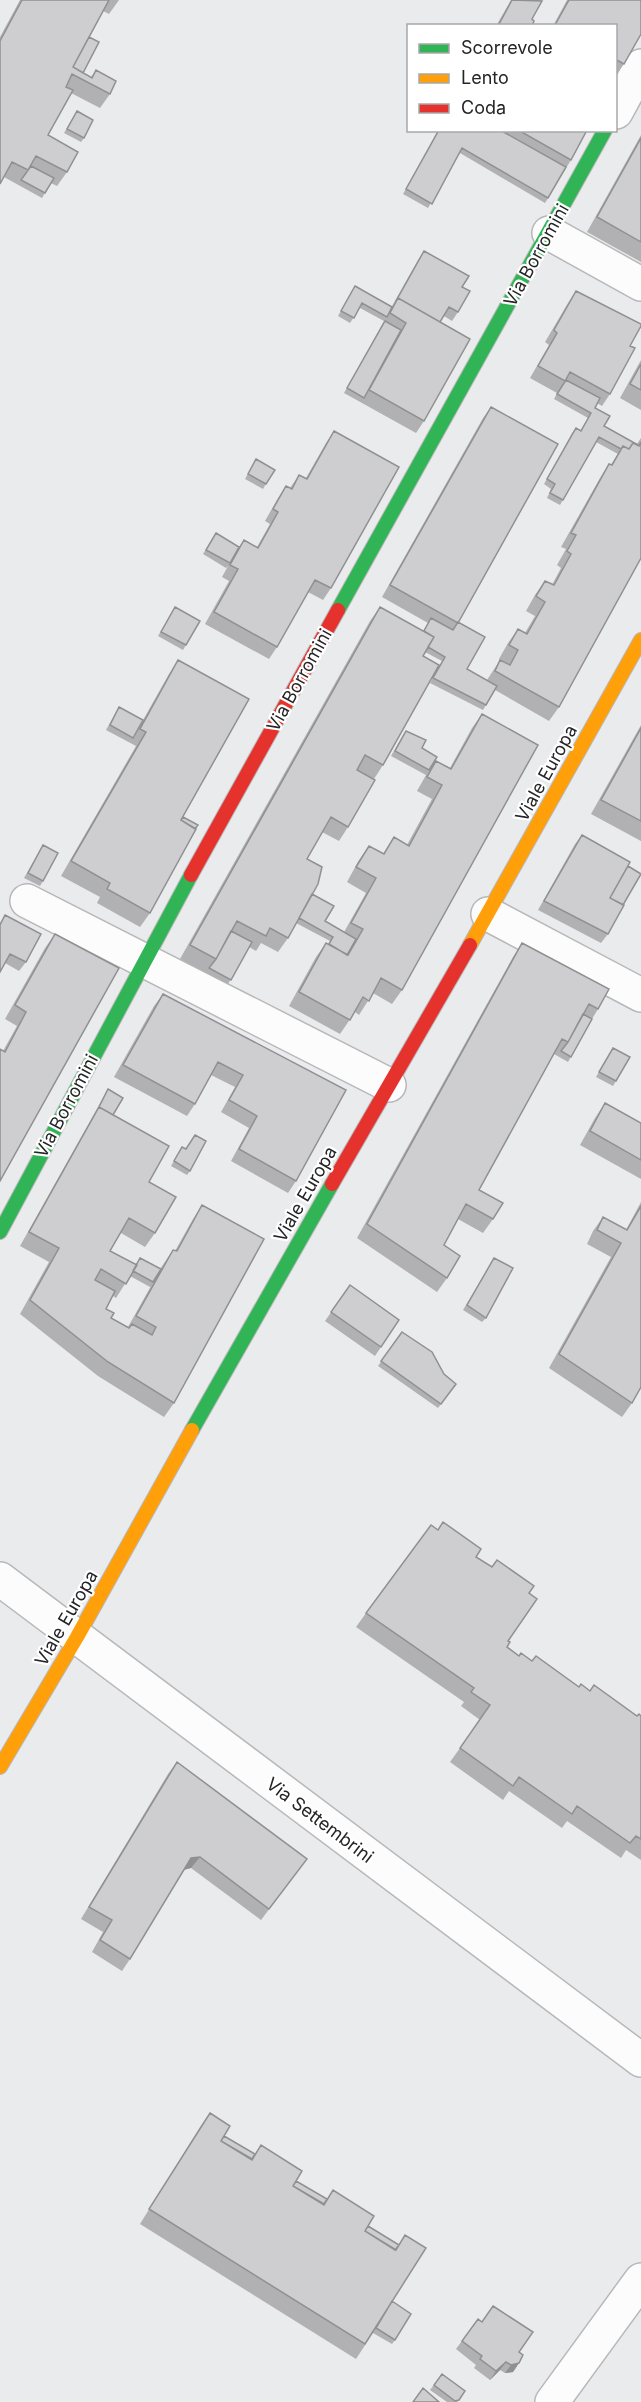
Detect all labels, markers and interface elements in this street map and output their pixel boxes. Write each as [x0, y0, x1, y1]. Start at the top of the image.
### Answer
legend [407, 24, 617, 132]
text: Scorrevole [461, 37, 553, 58]
text: Lento [461, 67, 509, 88]
text: Coda [461, 97, 506, 118]
street label: Via Borromini [499, 200, 573, 310]
street label: Via Borromini [262, 625, 336, 735]
street label: Viale Europa [511, 721, 581, 825]
street label: Via Borromini [30, 1051, 102, 1161]
street label: Viale Europa [269, 1142, 341, 1246]
street label: Viale Europa [30, 1566, 102, 1670]
street label: Via Settembrini [262, 1773, 378, 1867]

